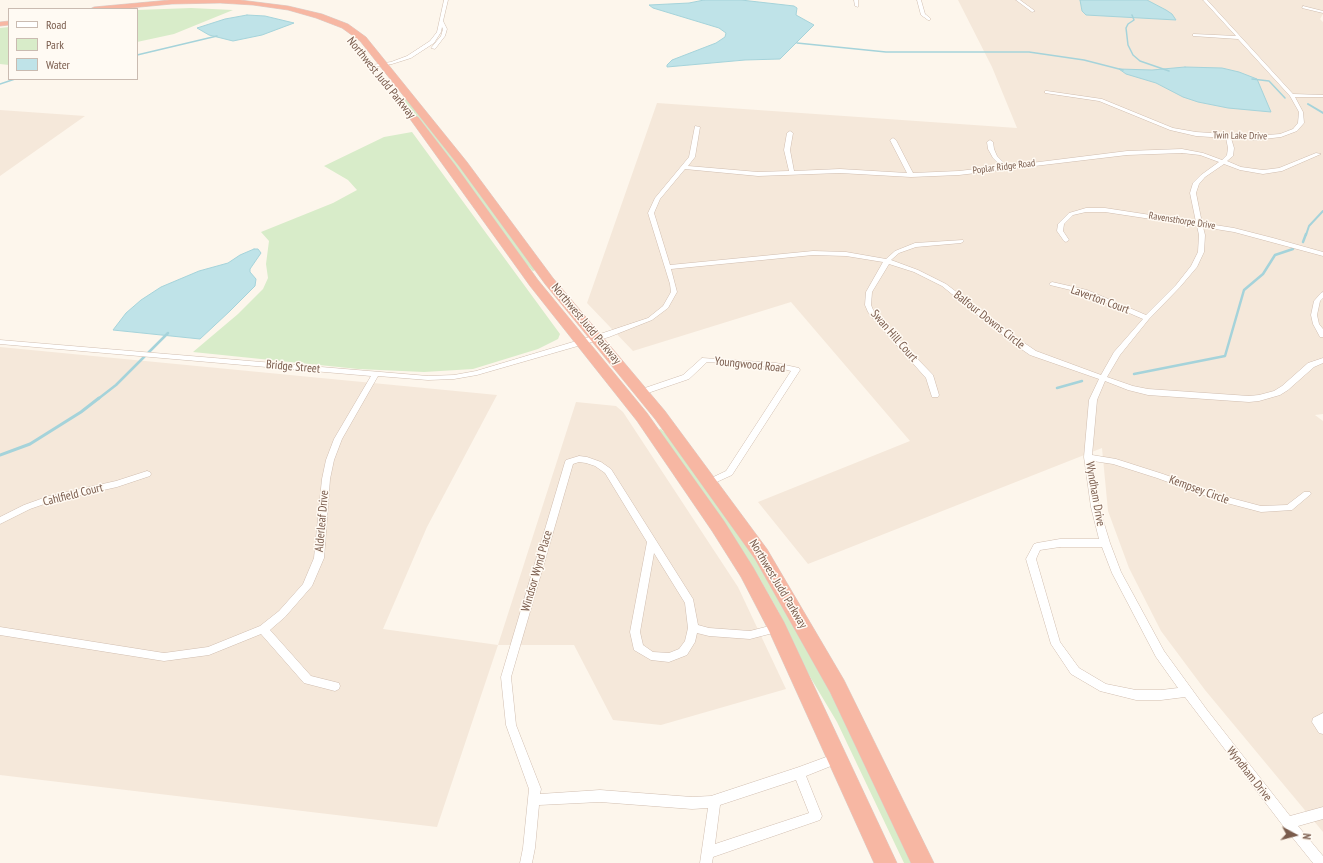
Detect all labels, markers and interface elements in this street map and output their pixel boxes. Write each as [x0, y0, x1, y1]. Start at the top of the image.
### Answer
legend [8, 8, 138, 80]
text: Road [46, 17, 66, 32]
street label: Northwest Judd Parkway [344, 34, 418, 122]
text: Park [46, 37, 64, 52]
text: Water [46, 57, 70, 72]
street label: Twin Lake Drive [1213, 130, 1267, 142]
street label: Poplar Ridge Road [972, 157, 1036, 177]
street label: Ravensthorpe Drive [1148, 210, 1216, 232]
street label: Northwest Judd Parkway [548, 281, 624, 367]
street label: Laverton Court [1069, 283, 1131, 317]
street label: Balfour Downs Circle [951, 288, 1027, 352]
street label: Swan Hill Court [867, 307, 921, 365]
street label: Youngwood Road [714, 354, 786, 376]
street label: Bridge Street [265, 357, 321, 377]
street label: Wyndham Drive [1082, 461, 1108, 527]
street label: Kempsey Circle [1167, 473, 1231, 507]
street label: Cahlfield Court [41, 481, 105, 509]
street label: Alderleaf Drive [312, 490, 332, 552]
street label: Windsor Wynd Place [519, 529, 555, 613]
street label: Northwest Judd Parkway [746, 537, 810, 631]
street label: Wyndham Drive [1223, 744, 1275, 804]
north arrow [1275, 815, 1315, 855]
text: N [1300, 833, 1314, 840]

